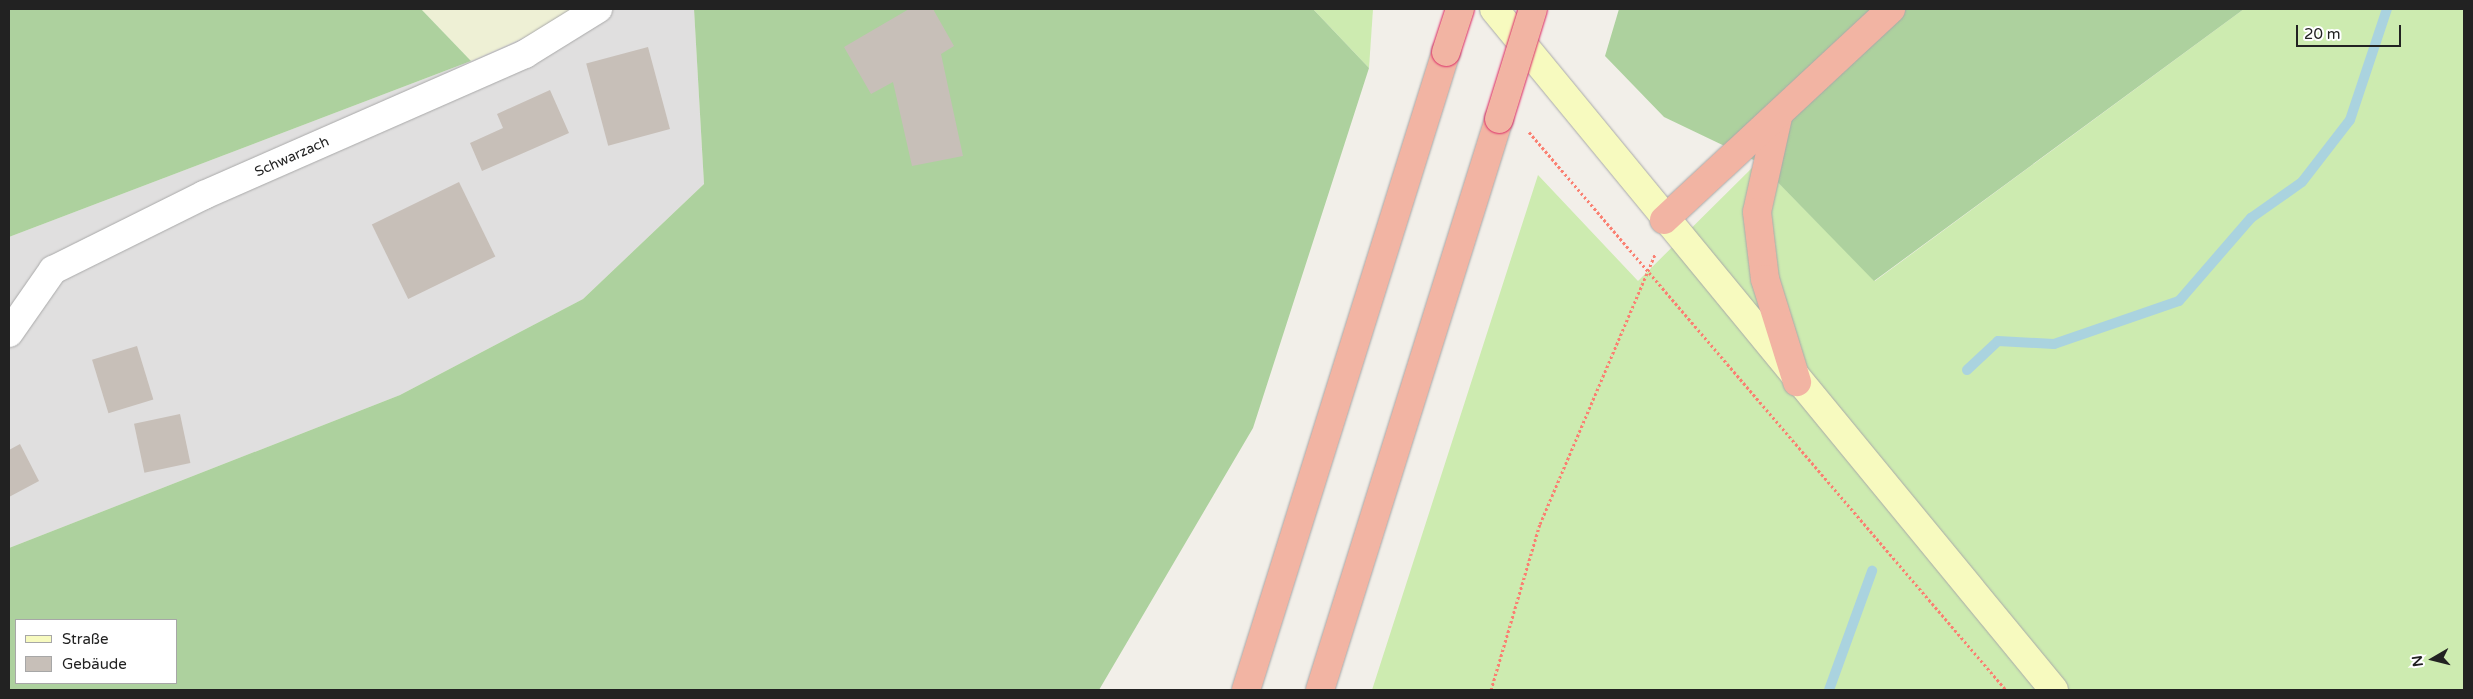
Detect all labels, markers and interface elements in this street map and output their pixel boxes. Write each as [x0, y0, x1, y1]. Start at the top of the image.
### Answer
scale bar [2298, 15, 2403, 47]
text: 20 m [2304, 25, 2341, 43]
street label: Schwarzach [252, 133, 332, 181]
legend [15, 619, 178, 684]
text: Straße [62, 630, 108, 648]
north arrow [2408, 634, 2458, 684]
text: N [2408, 654, 2427, 668]
text: Gebäude [62, 655, 127, 673]

